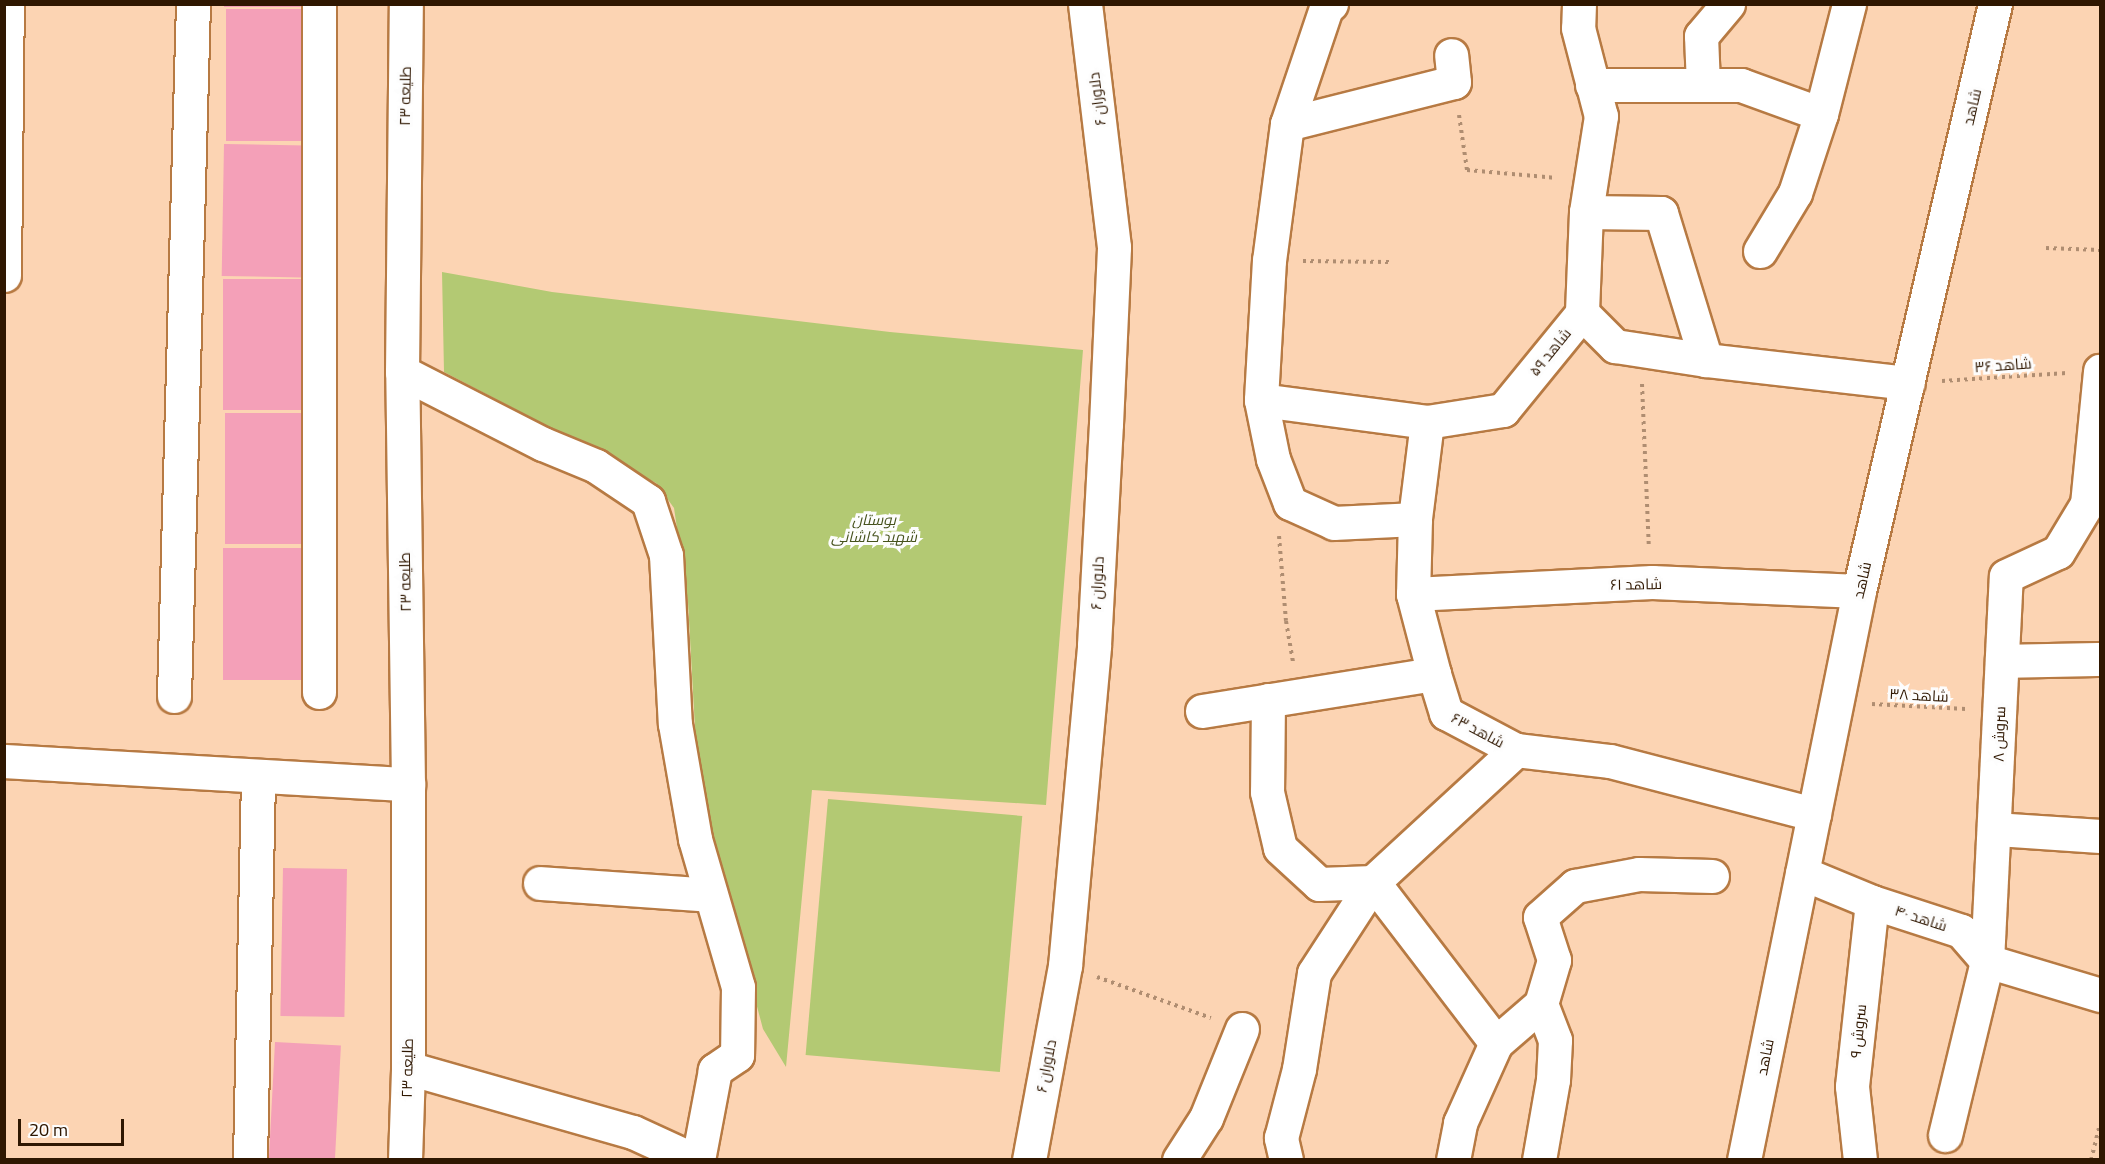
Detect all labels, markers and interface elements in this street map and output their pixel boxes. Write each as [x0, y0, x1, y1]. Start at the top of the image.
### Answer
street label: طلیعه ۲۳ [395, 66, 415, 126]
street label: دلاوران ۶ [1085, 71, 1109, 127]
street label: شاهد [1959, 87, 1985, 127]
street label: شاهد ۵۹ [1525, 325, 1575, 379]
street label: شاهد ۳۶ [1974, 354, 2032, 376]
park label: بوستان شهید کاشانی [831, 510, 917, 545]
street label: طلیعه ۲۳ [395, 552, 415, 612]
street label: دلاوران ۶ [1087, 556, 1107, 610]
street label: شاهد [1849, 560, 1875, 600]
street label: شاهد ۶۱ [1610, 575, 1662, 593]
street label: شاهد ۳۸ [1889, 684, 1949, 706]
street label: سروش ۸ [1989, 706, 2009, 762]
street label: شاهد ۶۳ [1448, 709, 1508, 751]
street label: شاهد ۴۰ [1893, 901, 1949, 935]
street label: سروش ۹ [1846, 1003, 1870, 1059]
street label: شاهد [1753, 1037, 1777, 1077]
street label: طلیعه ۲۳ [397, 1038, 417, 1098]
street label: دلاوران ۶ [1032, 1038, 1060, 1094]
scale bar [21, 1107, 128, 1145]
text: 20 m [29, 1113, 68, 1146]

